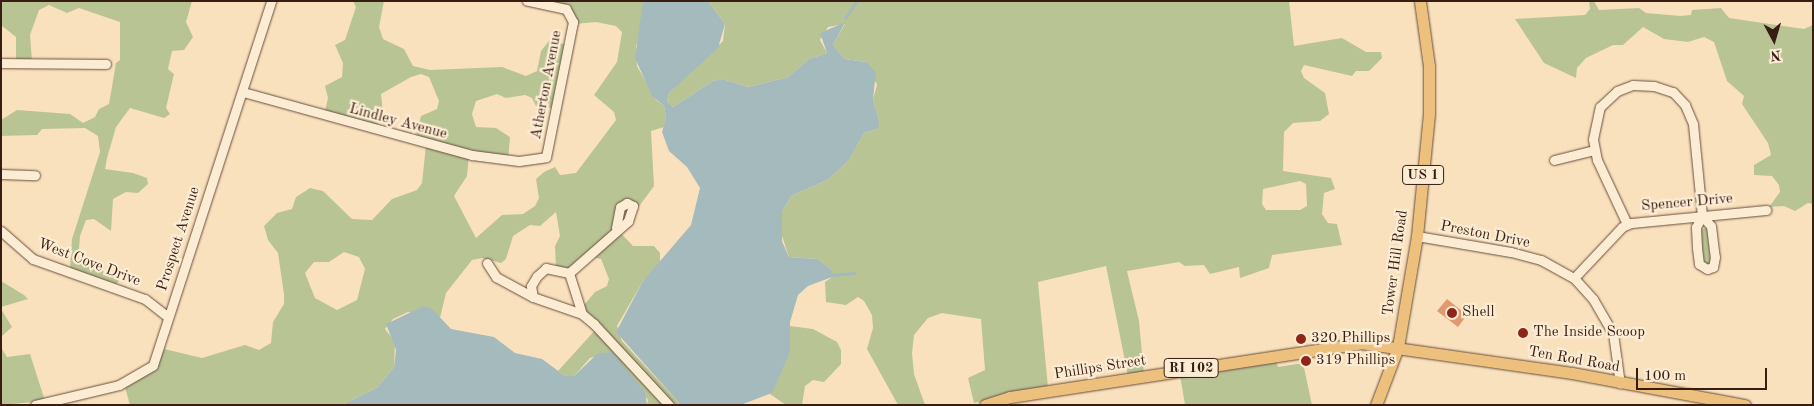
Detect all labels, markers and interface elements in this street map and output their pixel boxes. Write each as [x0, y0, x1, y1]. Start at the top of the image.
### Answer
north arrow [1749, 15, 1799, 65]
street label: Atherton Avenue [528, 29, 566, 141]
text: N [1770, 47, 1782, 62]
street label: Lindley Avenue [347, 100, 449, 144]
road number: US 1 [1402, 164, 1444, 186]
street label: Prospect Avenue [154, 185, 204, 293]
street label: Spencer Drive [1640, 190, 1734, 216]
street label: Tower Hill Road [1380, 209, 1412, 317]
street label: Preston Drive [1439, 218, 1531, 252]
street label: West Cove Drive [35, 235, 143, 291]
place label: Shell [1462, 304, 1494, 322]
marker: Shell [1446, 307, 1458, 319]
place label: The Inside Scoop [1533, 324, 1645, 342]
marker: The Inside Scoop [1517, 327, 1529, 339]
place label: 320 Phillips [1311, 330, 1390, 348]
marker: 320 Phillips [1295, 333, 1307, 345]
street label: Ten Rod Road [1527, 343, 1621, 377]
street label: Phillips Street [1053, 352, 1147, 384]
place label: 319 Phillips [1316, 352, 1395, 370]
marker: 319 Phillips [1300, 355, 1312, 367]
road number: RI 102 [1164, 356, 1218, 379]
scale bar [1639, 358, 1770, 390]
text: 100 m [1644, 369, 1686, 384]

